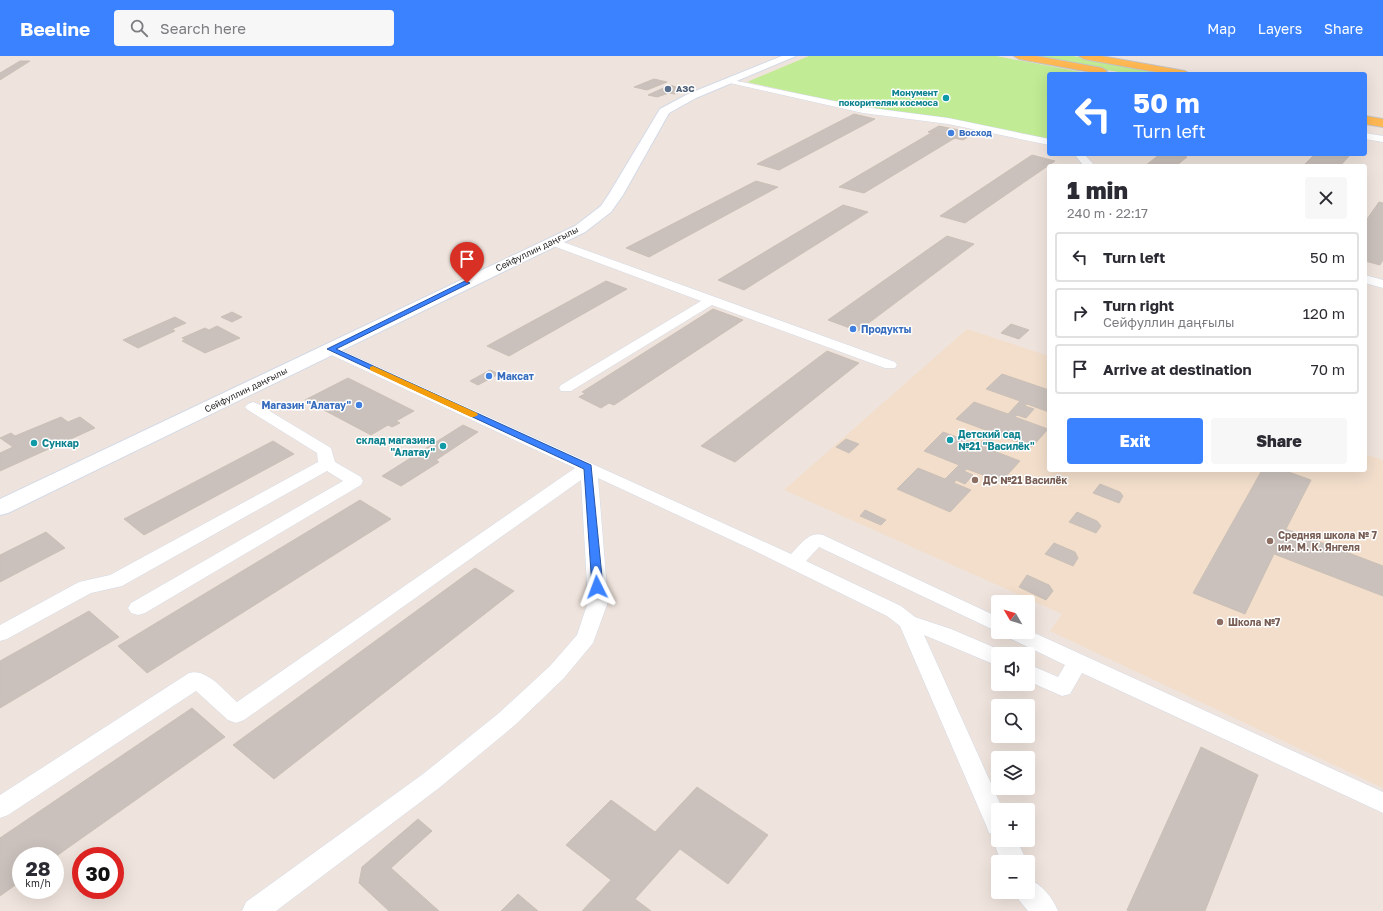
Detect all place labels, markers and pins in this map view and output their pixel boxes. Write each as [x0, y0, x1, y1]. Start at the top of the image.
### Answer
place label: АЗС [676, 83, 695, 94]
marker: АЗС [663, 84, 673, 94]
place label: Монумент покорителям космоса [839, 87, 938, 108]
marker: Монумент покорителям космоса [941, 93, 951, 103]
place label: Восход [959, 127, 992, 138]
marker: Восход [946, 128, 956, 138]
pin [450, 242, 484, 283]
place label: Продукты [861, 323, 911, 335]
marker: Продукты [848, 324, 858, 334]
place label: Максат [497, 370, 534, 382]
marker: Максат [484, 371, 494, 381]
place label: Магазин "Алатау" [261, 399, 351, 411]
marker: Магазин "Алатау" [354, 400, 364, 410]
place label: Детский сад №21 "Василёк" [958, 428, 1035, 452]
place label: склад магазина "Алатау" [356, 434, 435, 458]
marker: Детский сад №21 "Василёк" [945, 435, 955, 445]
place label: Сункар [42, 437, 79, 449]
marker: Сункар [29, 438, 39, 448]
marker: склад магазина "Алатау" [438, 441, 448, 451]
place label: ДС №21 Василёк [983, 474, 1067, 486]
marker: ДС №21 Василёк [970, 475, 980, 485]
place label: Средняя школа № 7 им. М. К. Янгеля [1278, 529, 1377, 553]
marker: Средняя школа № 7 им. М. К. Янгеля [1265, 536, 1275, 546]
place label: Школа №7 [1228, 616, 1281, 628]
marker: Школа №7 [1215, 617, 1225, 627]

